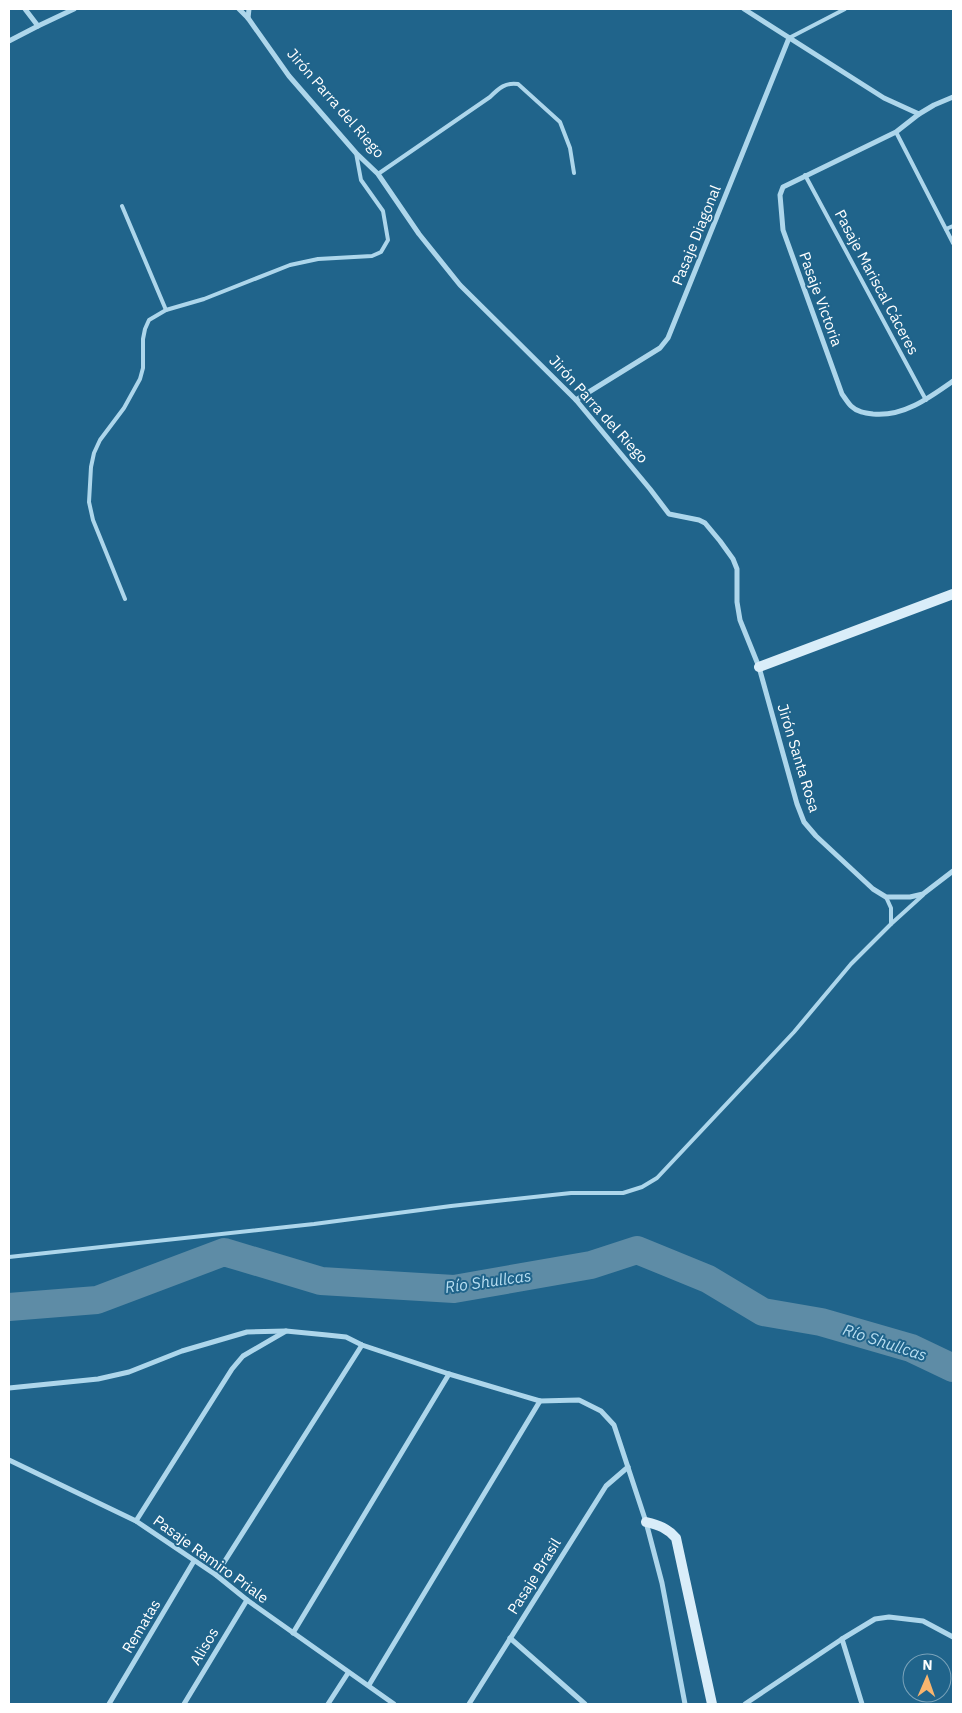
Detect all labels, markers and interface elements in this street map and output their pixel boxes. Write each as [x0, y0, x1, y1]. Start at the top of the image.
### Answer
street label: Jirón Parra del Riego [283, 44, 389, 162]
street label: Pasaje Diagonal [667, 182, 725, 288]
street label: Pasaje Mariscal Cáceres [831, 206, 923, 358]
street label: Pasaje Victoria [795, 249, 847, 349]
street label: Jirón Parra del Riego [545, 351, 653, 467]
street label: Jirón Santa Rosa [773, 701, 825, 815]
water label: Río Shullcas [444, 1265, 532, 1297]
water label: Río Shullcas [841, 1319, 929, 1365]
street label: Pasaje Ramiro Priale [150, 1511, 272, 1607]
street label: Pasaje Brasil [503, 1534, 565, 1618]
street label: Rematas [118, 1596, 164, 1656]
street label: Alisos [185, 1624, 223, 1668]
north arrow [902, 1653, 952, 1703]
text: N [922, 1656, 933, 1674]

